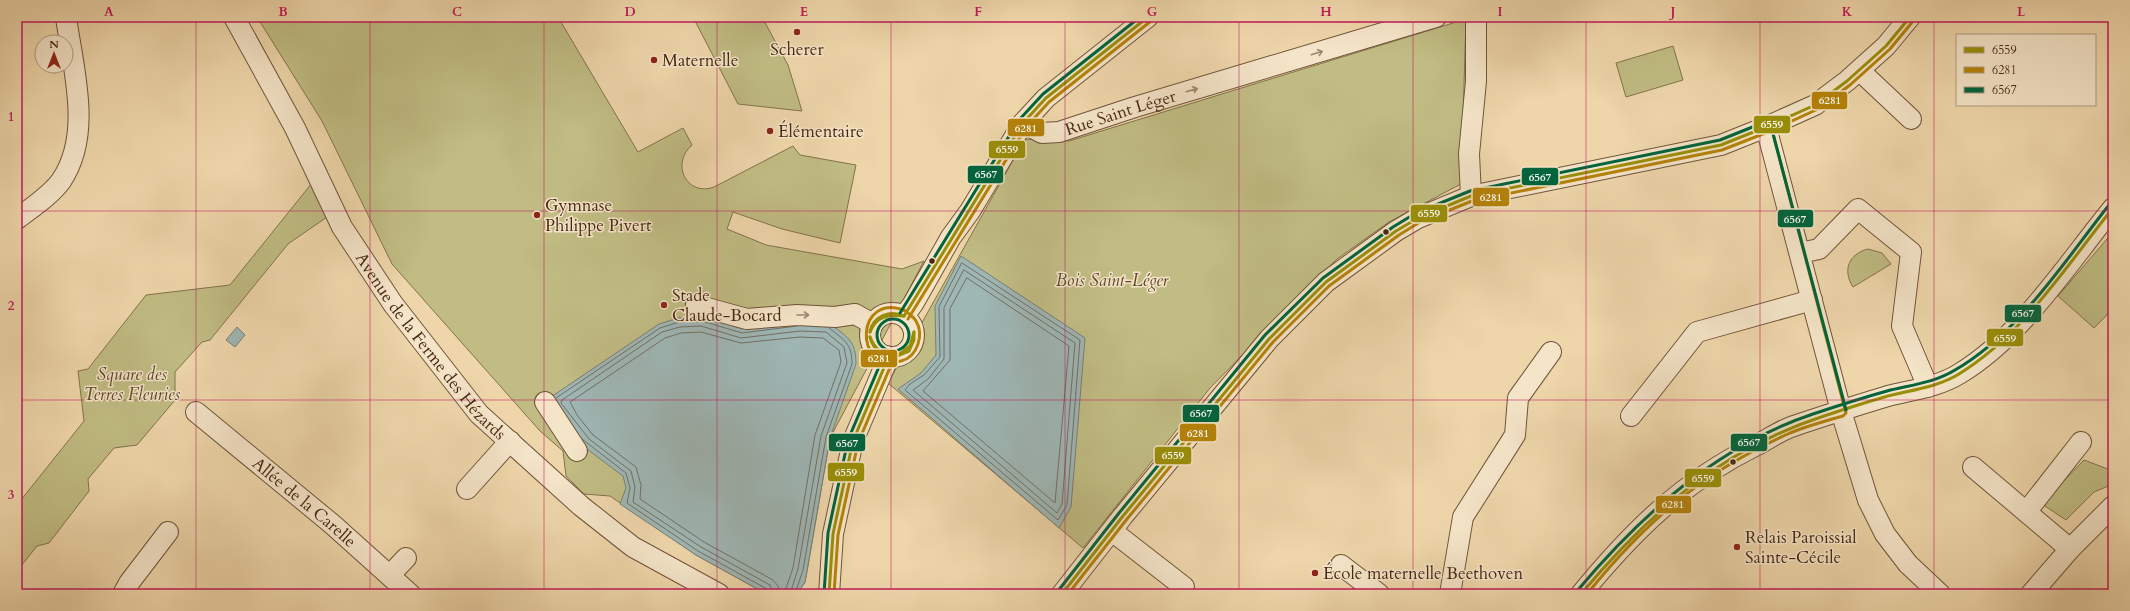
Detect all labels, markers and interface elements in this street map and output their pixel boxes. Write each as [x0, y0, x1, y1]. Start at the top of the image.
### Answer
text: A [104, 3, 114, 21]
text: B [278, 3, 288, 21]
text: C [452, 3, 462, 21]
text: D [624, 3, 636, 21]
text: E [800, 3, 808, 21]
text: F [974, 3, 982, 21]
text: G [1147, 3, 1158, 21]
text: H [1320, 3, 1332, 21]
text: I [1497, 3, 1503, 21]
text: J [1669, 3, 1676, 21]
text: K [1842, 3, 1853, 21]
text: L [2017, 3, 2026, 21]
marker: Scherer [792, 27, 802, 37]
north arrow [34, 34, 74, 74]
legend [1956, 34, 2096, 106]
text: N [49, 37, 59, 52]
place label: Scherer [770, 38, 825, 61]
text: 6559 [1992, 42, 2017, 58]
place label: Maternelle [662, 49, 738, 72]
one-way arrow [1310, 49, 1323, 56]
marker: Maternelle [649, 55, 659, 65]
text: 6281 [1992, 62, 2017, 78]
text: 6567 [1992, 82, 2017, 98]
street label: Rue Saint Léger [1062, 84, 1179, 141]
one-way arrow [1186, 86, 1199, 93]
line badge: 6281 [1811, 91, 1848, 110]
text: 6281 [1819, 93, 1841, 108]
text: 1 [8, 108, 14, 126]
line badge: 6559 [1753, 115, 1791, 134]
text: 6559 [1761, 117, 1784, 132]
line badge: 6281 [1007, 118, 1045, 137]
place label: Élémentaire [778, 120, 864, 143]
text: 6281 [1015, 121, 1037, 136]
marker: Élémentaire [765, 126, 775, 136]
line badge: 6559 [988, 140, 1026, 159]
text: 6559 [996, 142, 1019, 157]
line badge: 6567 [967, 165, 1004, 184]
text: 6567 [975, 167, 998, 182]
line badge: 6567 [1521, 167, 1559, 186]
text: 6567 [1529, 170, 1552, 185]
line badge: 6281 [1472, 187, 1510, 207]
text: 6281 [1480, 190, 1502, 205]
place label: Gymnase Philippe Pivert [545, 194, 652, 237]
line badge: 6559 [1410, 204, 1448, 223]
text: 6559 [1418, 206, 1441, 221]
line badge: 6567 [1777, 209, 1814, 228]
marker: Gymnase Philippe Pivert [532, 210, 542, 220]
text: 6567 [1784, 212, 1807, 227]
unlabelled marker [1381, 227, 1391, 237]
street label: Avenue de la Ferme des Hézards [350, 248, 512, 445]
unlabelled marker [927, 256, 937, 266]
park label: Bois Saint-Léger [1056, 269, 1169, 292]
place label: Stade Claude-Bocard [672, 284, 781, 327]
text: 2 [8, 297, 15, 315]
marker: Stade Claude-Bocard [659, 300, 669, 310]
line badge: 6567 [2004, 304, 2042, 323]
text: 6567 [2012, 306, 2035, 321]
one-way arrow [796, 311, 809, 319]
line badge: 6559 [1986, 328, 2024, 347]
text: 6559 [1994, 331, 2017, 346]
line badge: 6281 [860, 349, 898, 368]
text: 6281 [868, 351, 890, 366]
park label: Square des Terres Fleuries [84, 363, 181, 406]
line badge: 6567 [1182, 404, 1220, 423]
text: 6567 [1190, 406, 1213, 421]
line badge: 6281 [1179, 423, 1217, 442]
text: 6281 [1187, 426, 1209, 441]
line badge: 6567 [828, 433, 866, 452]
line badge: 6567 [1730, 433, 1768, 452]
text: 6567 [1738, 435, 1761, 450]
text: 6567 [836, 436, 859, 451]
line badge: 6559 [1154, 446, 1192, 465]
text: 6559 [1162, 448, 1185, 463]
street label: Allée de la Carelle [248, 452, 362, 552]
unlabelled marker [1728, 457, 1738, 467]
line badge: 6559 [827, 462, 865, 482]
text: 6559 [835, 465, 858, 480]
line badge: 6559 [1684, 468, 1722, 488]
text: 6559 [1692, 471, 1715, 486]
text: 3 [8, 486, 15, 504]
line badge: 6281 [1655, 495, 1692, 514]
text: 6281 [1662, 497, 1684, 512]
place label: Relais Paroissial Sainte-Cécile [1745, 526, 1857, 569]
marker: Relais Paroissial Sainte-Cécile [1732, 542, 1742, 552]
place label: École maternelle Beethoven [1323, 562, 1524, 585]
marker: École maternelle Beethoven [1310, 568, 1320, 578]

